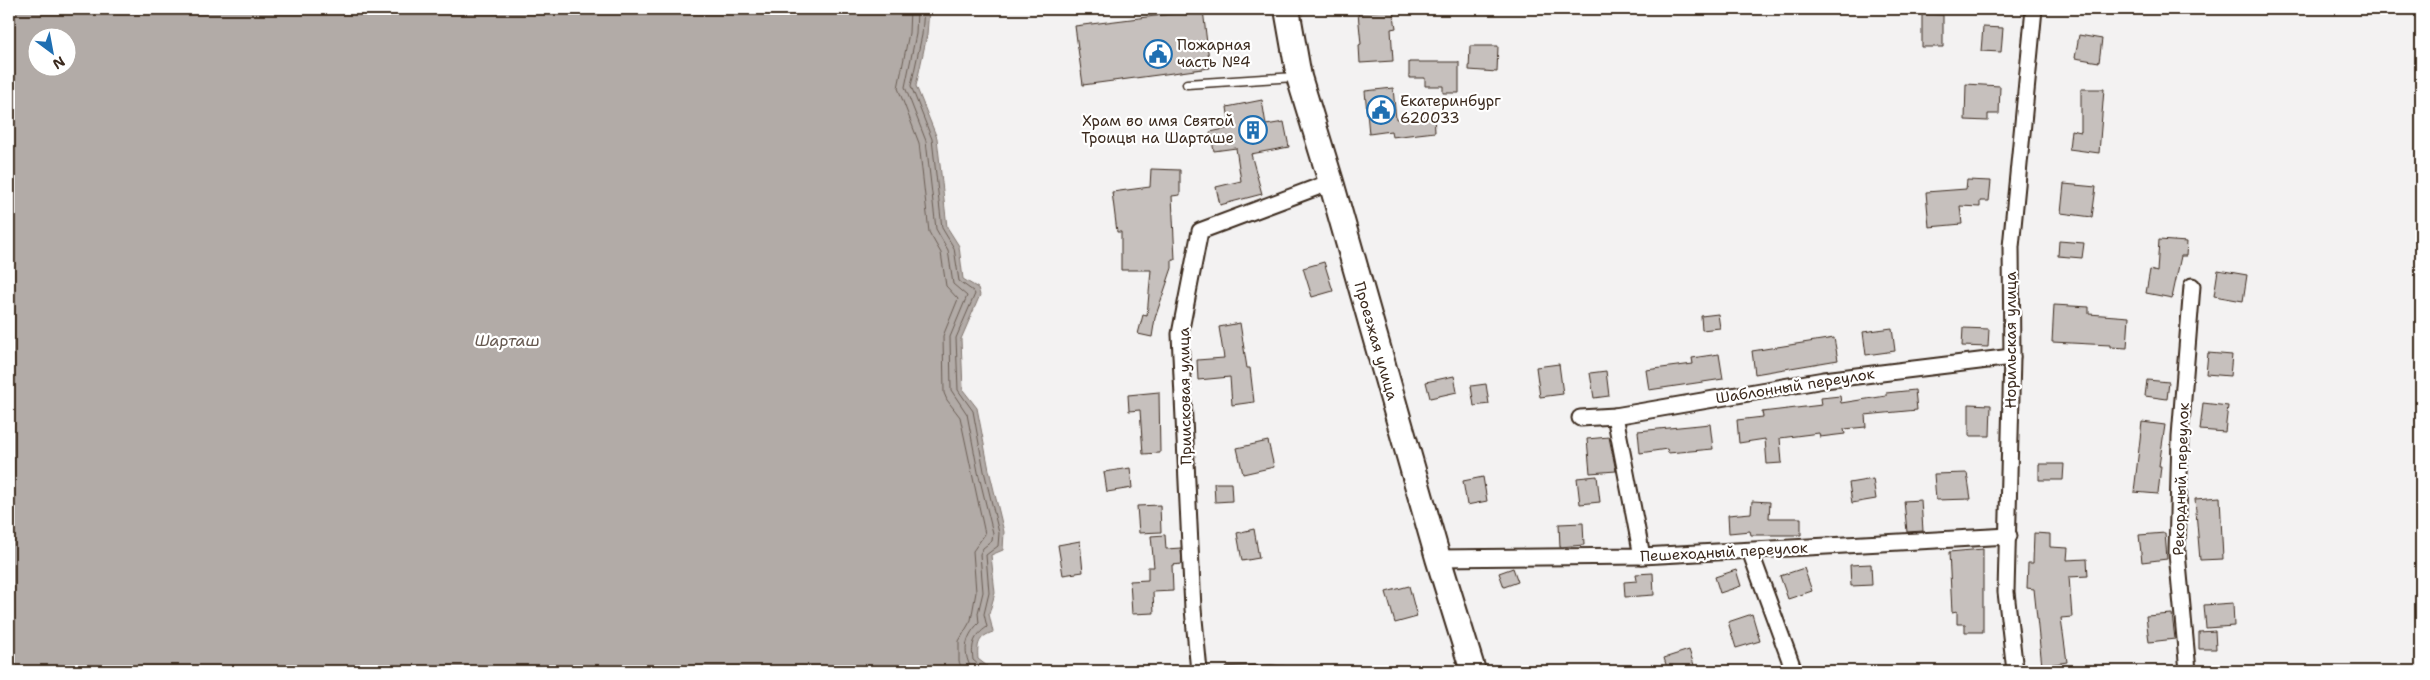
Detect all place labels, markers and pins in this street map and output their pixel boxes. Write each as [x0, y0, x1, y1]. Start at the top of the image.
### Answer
place label: Пожарная часть №4 [1177, 35, 1251, 72]
public building icon: Пожарная часть №4 [1143, 39, 1173, 69]
place label: Екатеринбург 620033 [1400, 91, 1501, 128]
public building icon: Екатеринбург 620033 [1366, 95, 1396, 125]
place label: Храм во имя Святой Троицы на Шарташе [1081, 111, 1234, 148]
building icon: Храм во имя Святой Троицы на Шарташе [1238, 115, 1268, 145]

